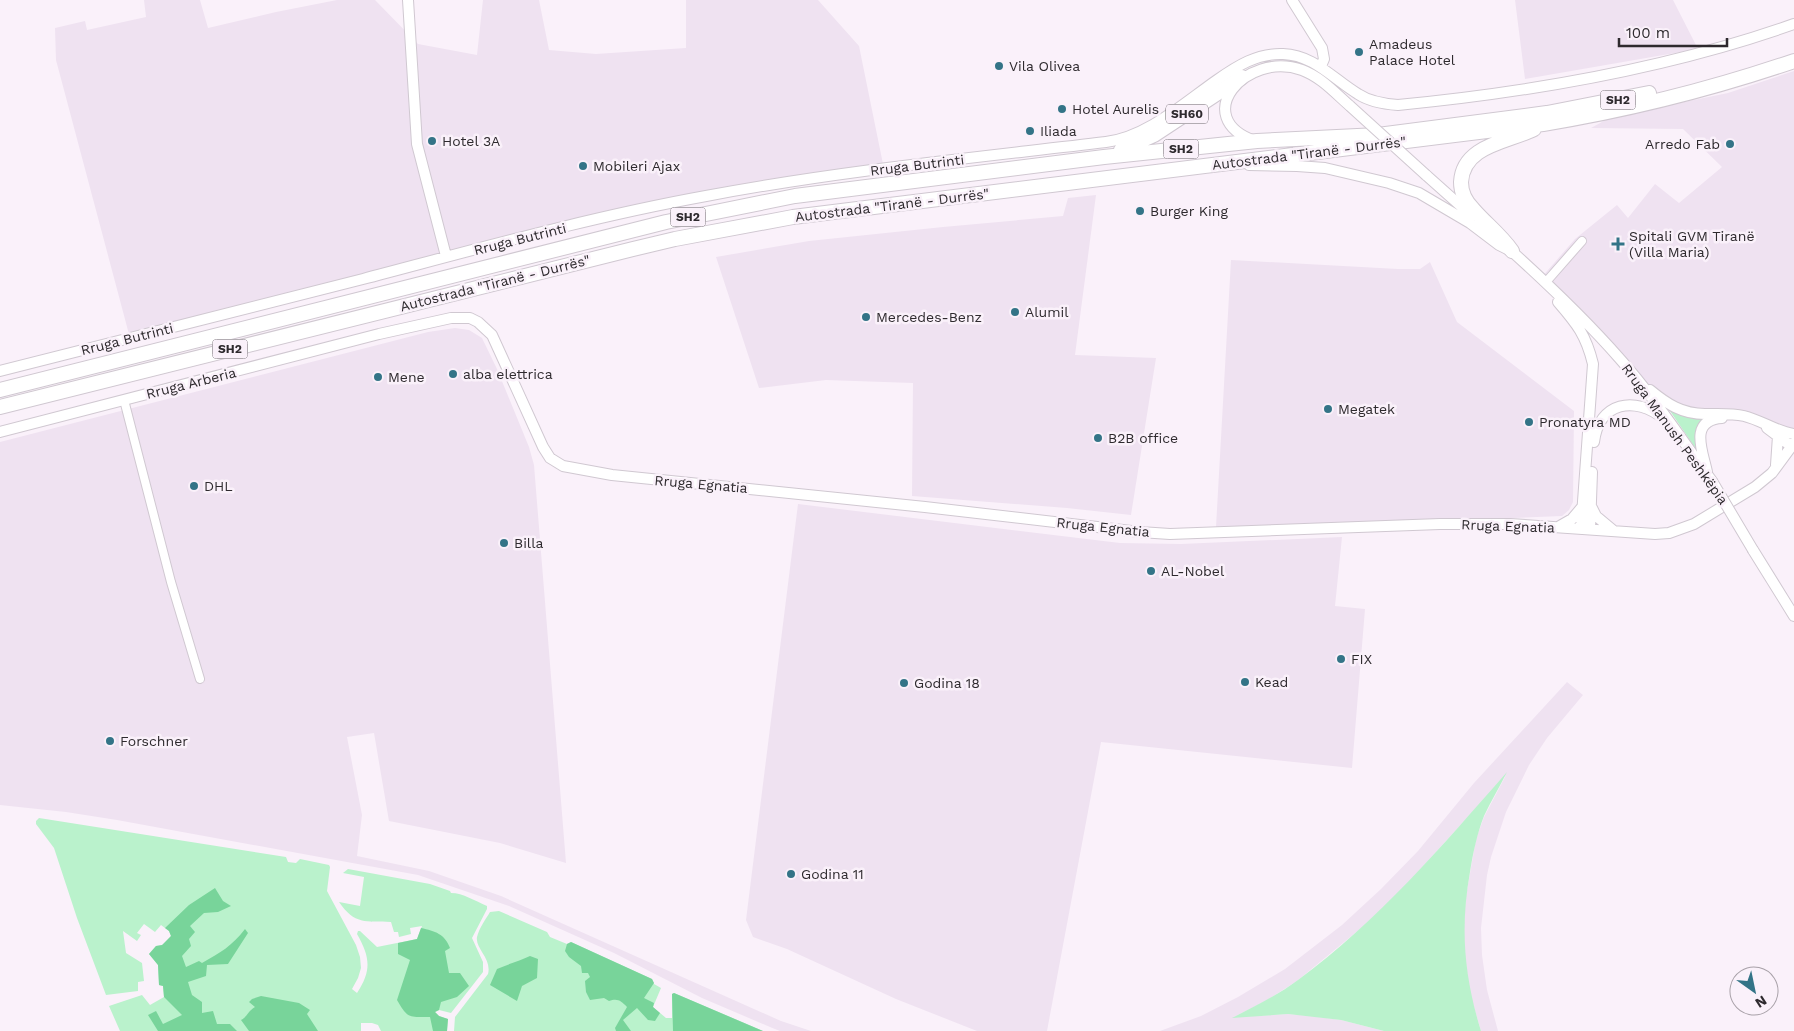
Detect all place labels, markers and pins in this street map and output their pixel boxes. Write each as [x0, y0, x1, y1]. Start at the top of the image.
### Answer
place label: Amadeus Palace Hotel [1369, 36, 1456, 68]
marker: Amadeus Palace Hotel [1353, 46, 1365, 58]
place label: Vila Olivea [1009, 58, 1080, 74]
marker: Vila Olivea [993, 60, 1005, 72]
place label: Hotel Aurelis [1072, 101, 1159, 117]
marker: Hotel Aurelis [1056, 103, 1068, 115]
place label: Iliada [1040, 123, 1077, 139]
marker: Iliada [1024, 125, 1036, 137]
place label: Hotel 3A [442, 133, 500, 149]
marker: Hotel 3A [426, 135, 438, 147]
place label: Arredo Fab [1645, 136, 1720, 152]
marker: Arredo Fab [1724, 138, 1736, 150]
place label: Mobileri Ajax [593, 158, 680, 174]
marker: Mobileri Ajax [577, 160, 589, 172]
place label: Burger King [1150, 203, 1228, 219]
marker: Burger King [1134, 205, 1146, 217]
place label: Spitali GVM Tiranë (Villa Maria) [1629, 228, 1754, 260]
marker: Spitali GVM Tiranë (Villa Maria) [1611, 237, 1625, 251]
place label: Alumil [1025, 304, 1069, 320]
marker: Alumil [1009, 306, 1021, 318]
place label: Mercedes-Benz [876, 309, 982, 325]
marker: Mercedes-Benz [860, 311, 872, 323]
place label: alba elettrica [463, 366, 553, 382]
marker: alba elettrica [447, 368, 459, 380]
place label: Mene [388, 369, 425, 385]
marker: Mene [372, 371, 384, 383]
place label: Megatek [1338, 401, 1395, 417]
marker: Megatek [1322, 403, 1334, 415]
place label: Pronatyra MD [1539, 414, 1631, 430]
marker: Pronatyra MD [1523, 416, 1535, 428]
place label: B2B office [1108, 430, 1178, 446]
marker: B2B office [1092, 432, 1104, 444]
place label: DHL [204, 478, 233, 494]
marker: DHL [188, 480, 200, 492]
place label: Billa [514, 535, 543, 551]
marker: Billa [498, 537, 510, 549]
place label: AL-Nobel [1161, 563, 1225, 579]
marker: AL-Nobel [1145, 565, 1157, 577]
place label: FIX [1351, 651, 1372, 667]
marker: FIX [1335, 653, 1347, 665]
place label: Kead [1255, 674, 1288, 690]
place label: Godina 18 [914, 675, 980, 691]
marker: Kead [1239, 676, 1251, 688]
marker: Godina 18 [898, 677, 910, 689]
place label: Forschner [120, 733, 188, 749]
marker: Forschner [104, 735, 116, 747]
place label: Godina 11 [801, 866, 864, 882]
marker: Godina 11 [785, 868, 797, 880]

